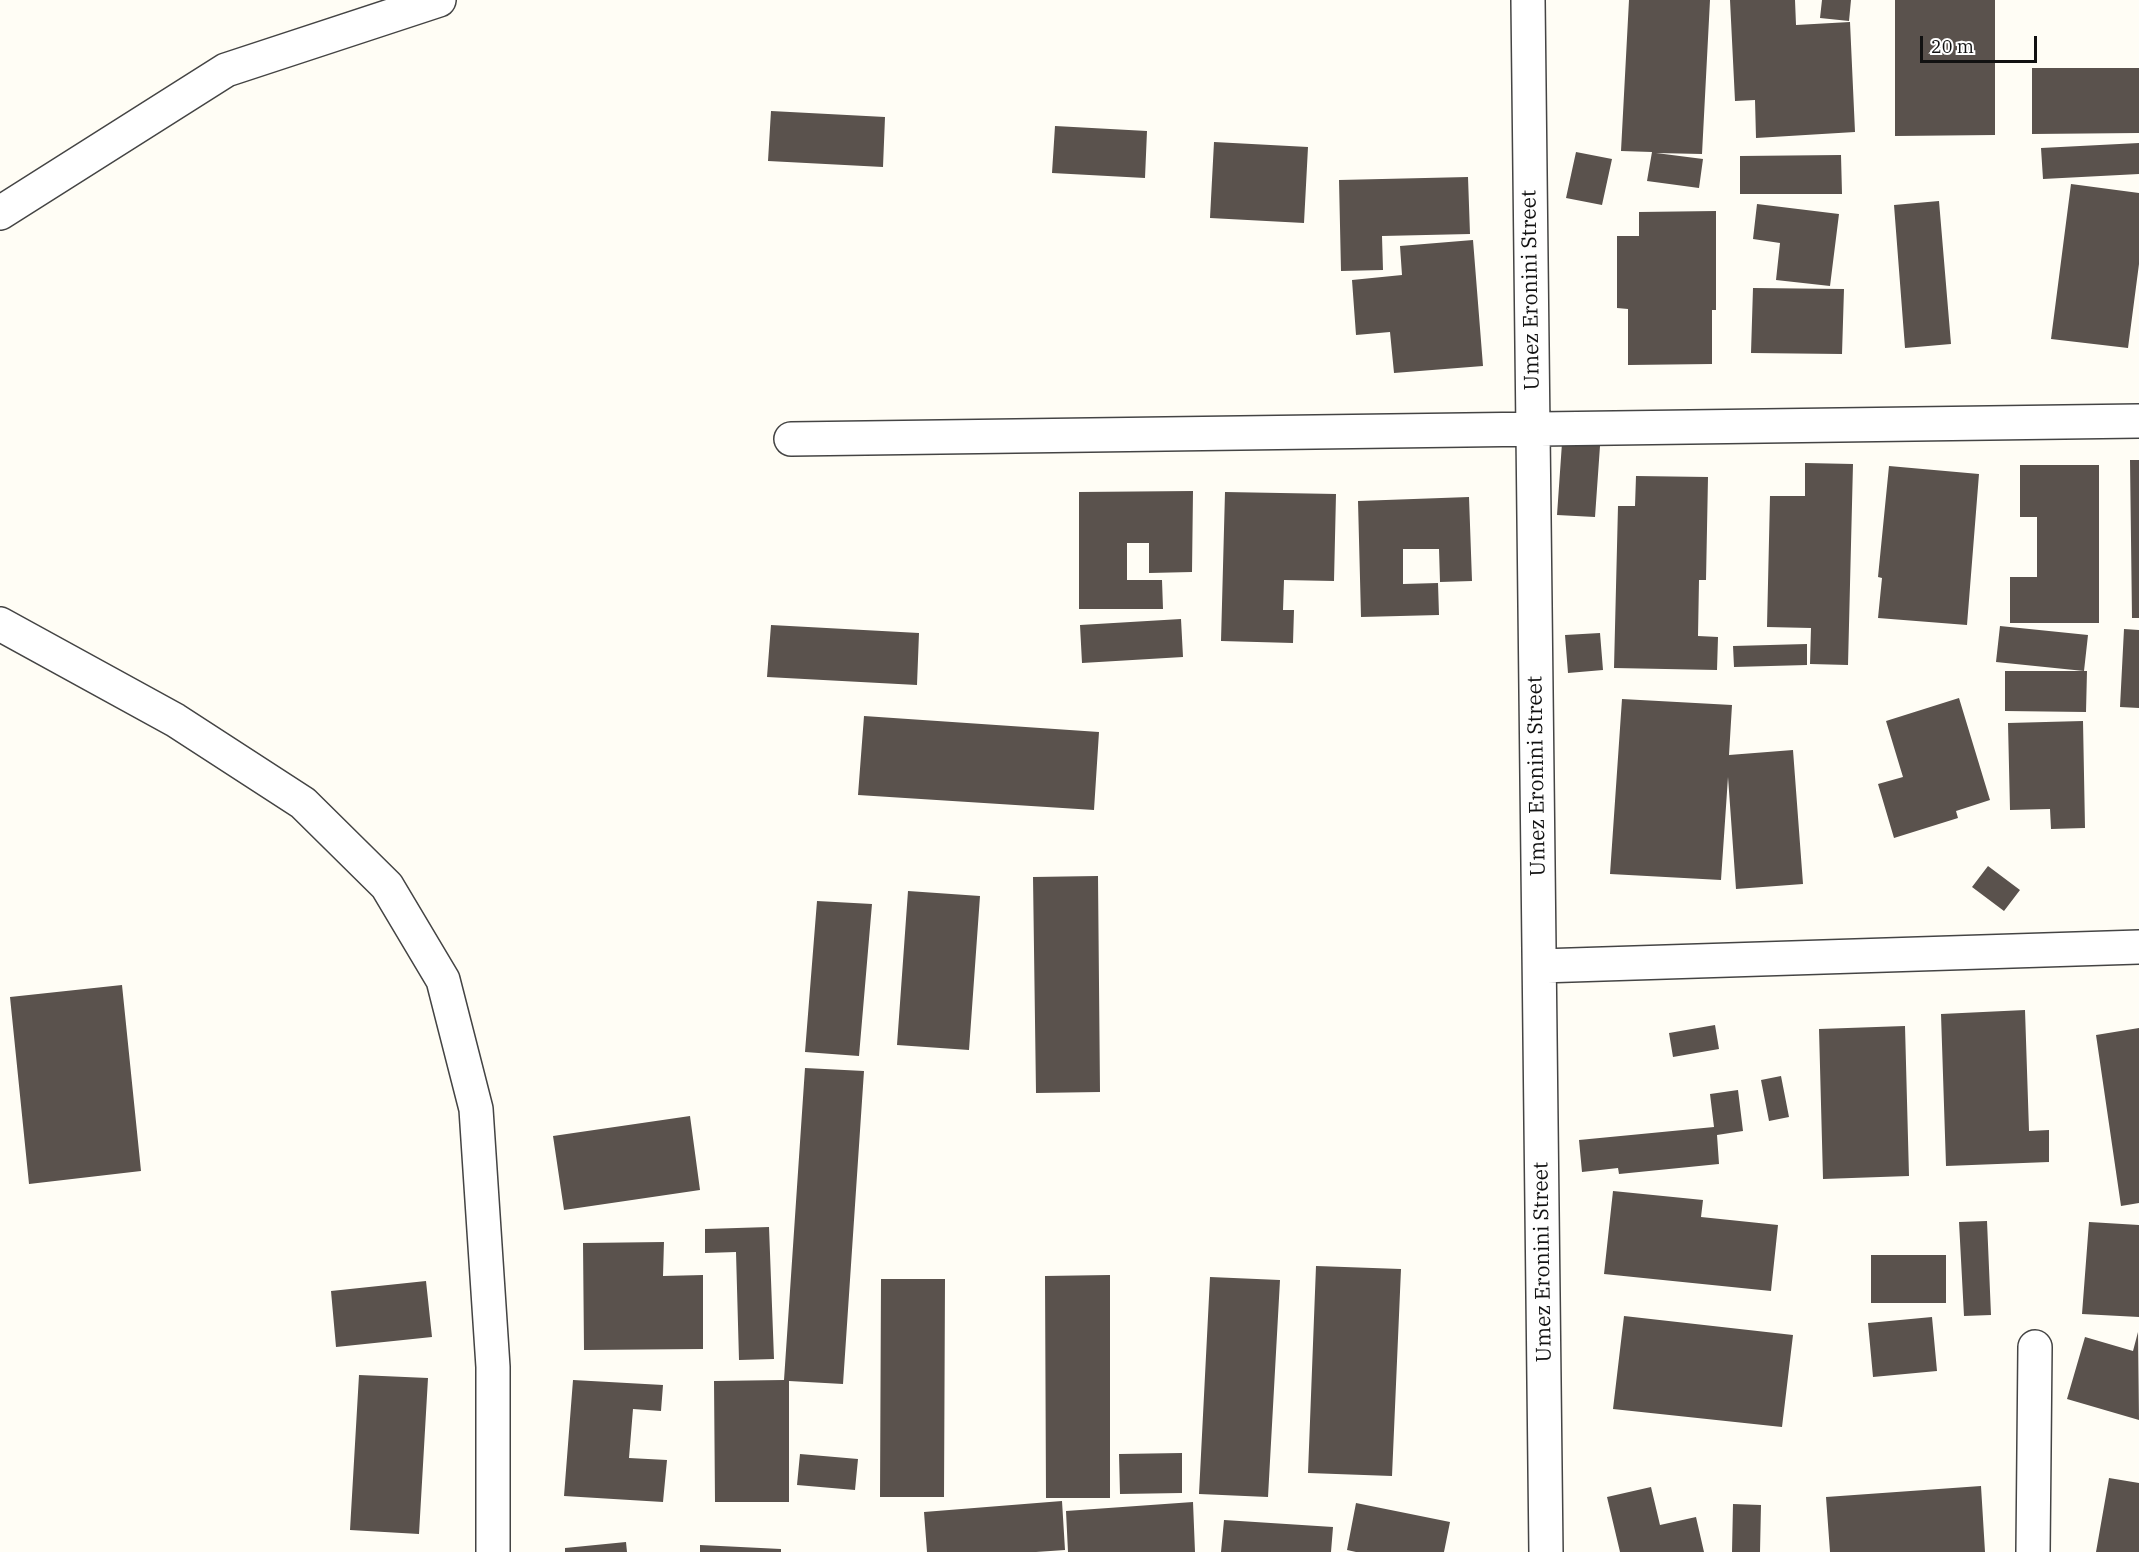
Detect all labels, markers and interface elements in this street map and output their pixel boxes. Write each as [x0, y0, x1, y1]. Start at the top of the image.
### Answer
scale bar [1923, 24, 2040, 62]
text: 20 m [1931, 35, 1974, 58]
street label: Umez Eronini Street [1517, 189, 1545, 391]
street label: Umez Eronini Street [1523, 675, 1551, 877]
street label: Umez Eronini Street [1529, 1161, 1557, 1363]

